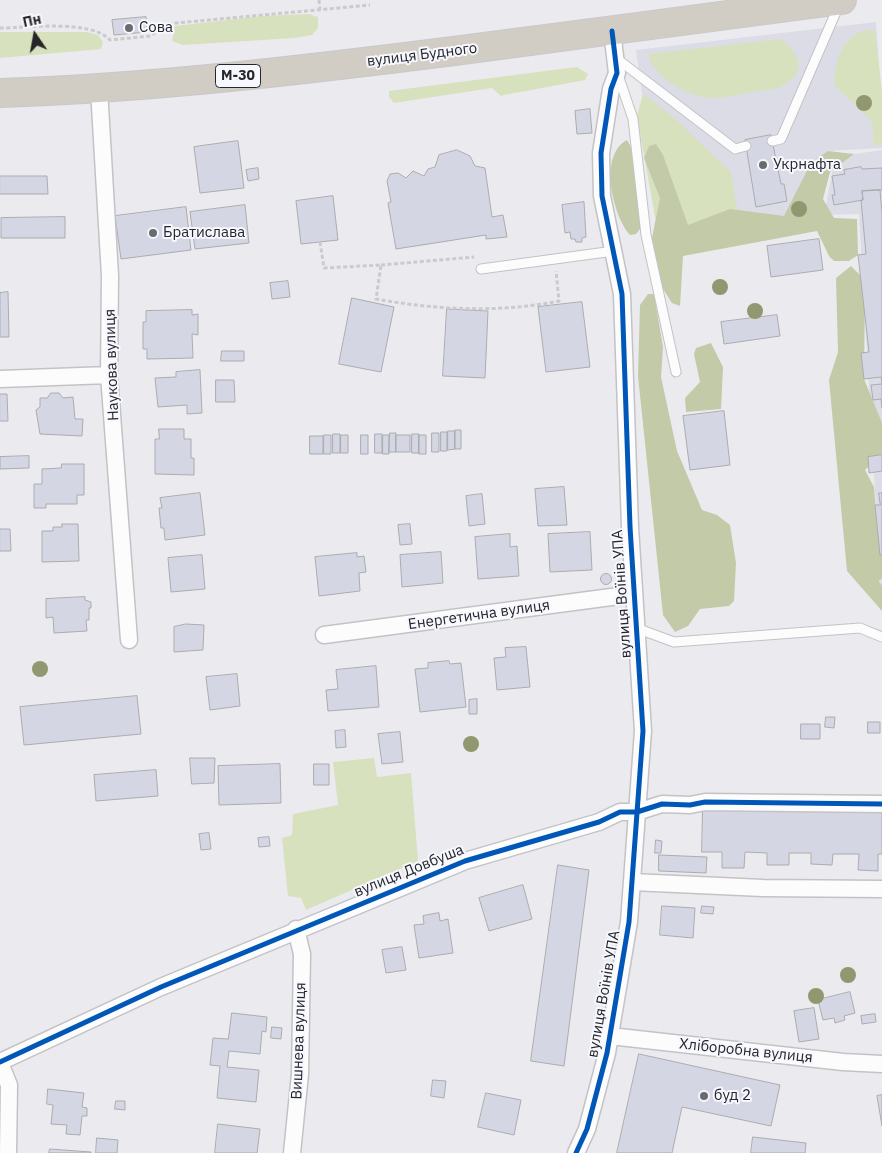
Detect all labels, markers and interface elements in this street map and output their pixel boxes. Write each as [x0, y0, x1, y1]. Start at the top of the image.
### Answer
north arrow [10, 10, 60, 60]
text: Пн [21, 10, 43, 31]
place label: Сова [139, 19, 173, 37]
marker: Сова [123, 22, 135, 34]
street label: вулиця Будного [366, 39, 478, 71]
road number: М-30 [216, 64, 260, 88]
place label: Укрнафта [773, 156, 841, 174]
marker: Укрнафта [757, 159, 769, 171]
place label: Братислава [163, 224, 245, 242]
marker: Братислава [147, 227, 159, 239]
street label: Наукова вулиця [101, 309, 123, 421]
street label: вулиця Воїнів УПА [609, 529, 635, 659]
street label: Енергетична вулиця [407, 596, 551, 634]
street label: вулиця Довбуша [351, 841, 467, 901]
street label: вулиця Воїнів УПА [584, 929, 624, 1059]
street label: Вишнева вулиця [288, 982, 310, 1100]
street label: Хліборобна вулиця [678, 1035, 814, 1067]
place label: буд 2 [714, 1087, 751, 1105]
marker: буд 2 [698, 1090, 710, 1102]

